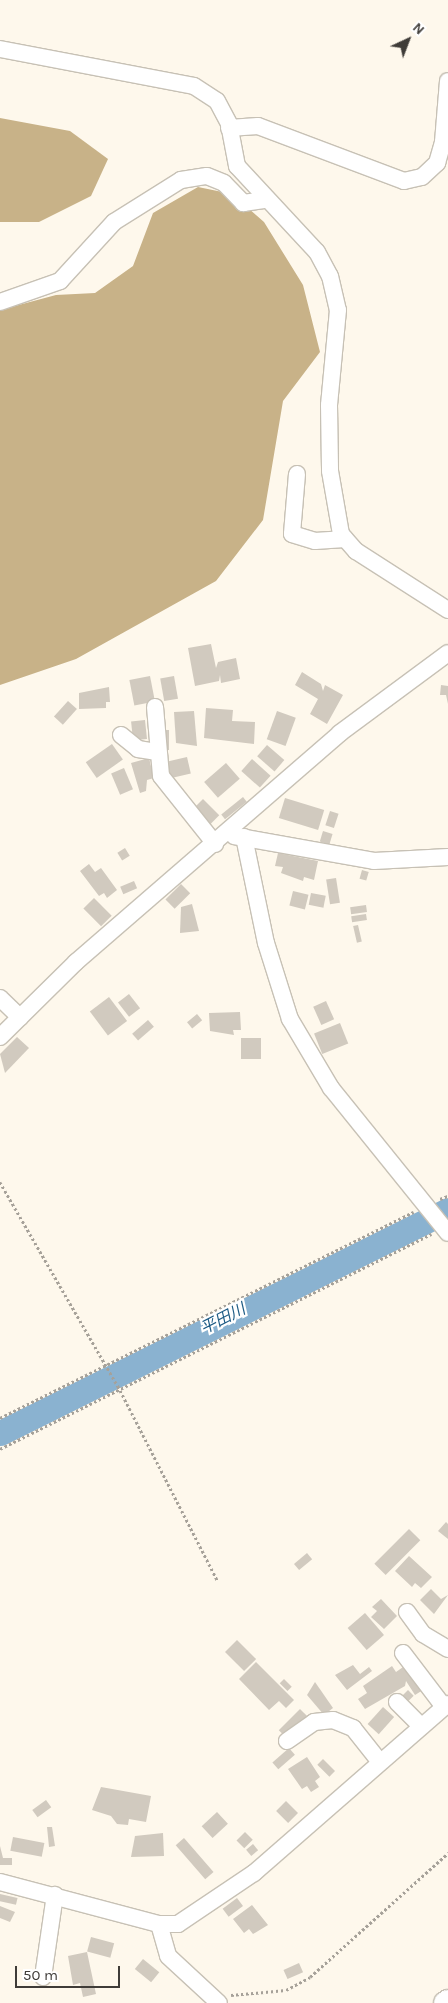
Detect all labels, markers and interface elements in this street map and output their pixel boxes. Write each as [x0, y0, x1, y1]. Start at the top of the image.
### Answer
north arrow [383, 15, 433, 65]
text: N [409, 19, 428, 38]
water label: 平田川 [197, 1300, 249, 1338]
scale bar [18, 1956, 122, 1988]
text: 50 m [23, 1966, 58, 1984]

